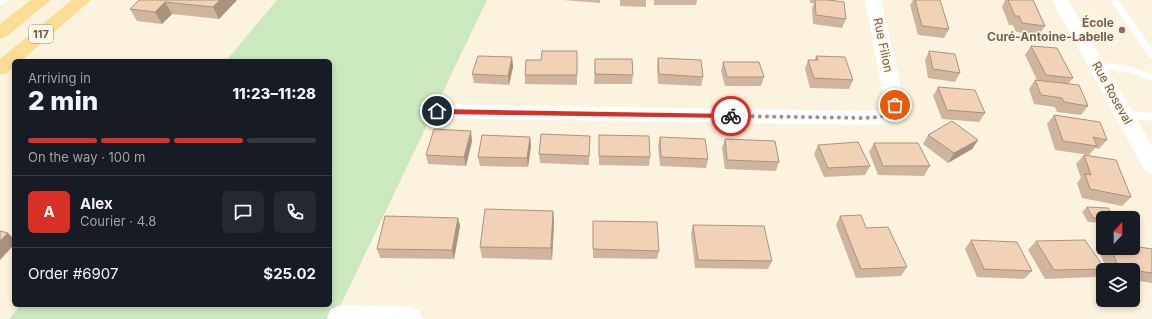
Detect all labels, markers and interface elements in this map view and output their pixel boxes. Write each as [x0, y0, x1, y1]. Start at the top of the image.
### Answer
place label: École Curé-Antoine-Labelle [987, 15, 1114, 44]
street label: Rue Filion [870, 16, 897, 73]
road number: 117 [29, 25, 53, 43]
marker: École Curé-Antoine-Labelle [1117, 25, 1127, 35]
street label: Rue Roseval [1089, 59, 1136, 127]
text: Arriving in [28, 70, 91, 86]
text: 11:23–11:28 [232, 84, 316, 103]
text: 2 min [28, 85, 98, 116]
pin [878, 88, 912, 122]
pin [420, 94, 454, 128]
icon: bag [884, 94, 906, 116]
courier [711, 96, 751, 136]
icon: home [426, 100, 448, 122]
icon: bike [720, 105, 742, 127]
text: On the way · 100 m [28, 149, 145, 165]
button: chat [222, 191, 264, 233]
button: phone [274, 191, 316, 233]
text: Alex [80, 194, 113, 213]
text: A [43, 202, 55, 221]
north arrow [1096, 211, 1140, 255]
map controls [1096, 211, 1140, 307]
text: Courier · 4.8 [80, 213, 156, 229]
button: layers [1096, 263, 1140, 307]
text: Order #6907 [28, 264, 118, 283]
text: $25.02 [263, 264, 316, 283]

